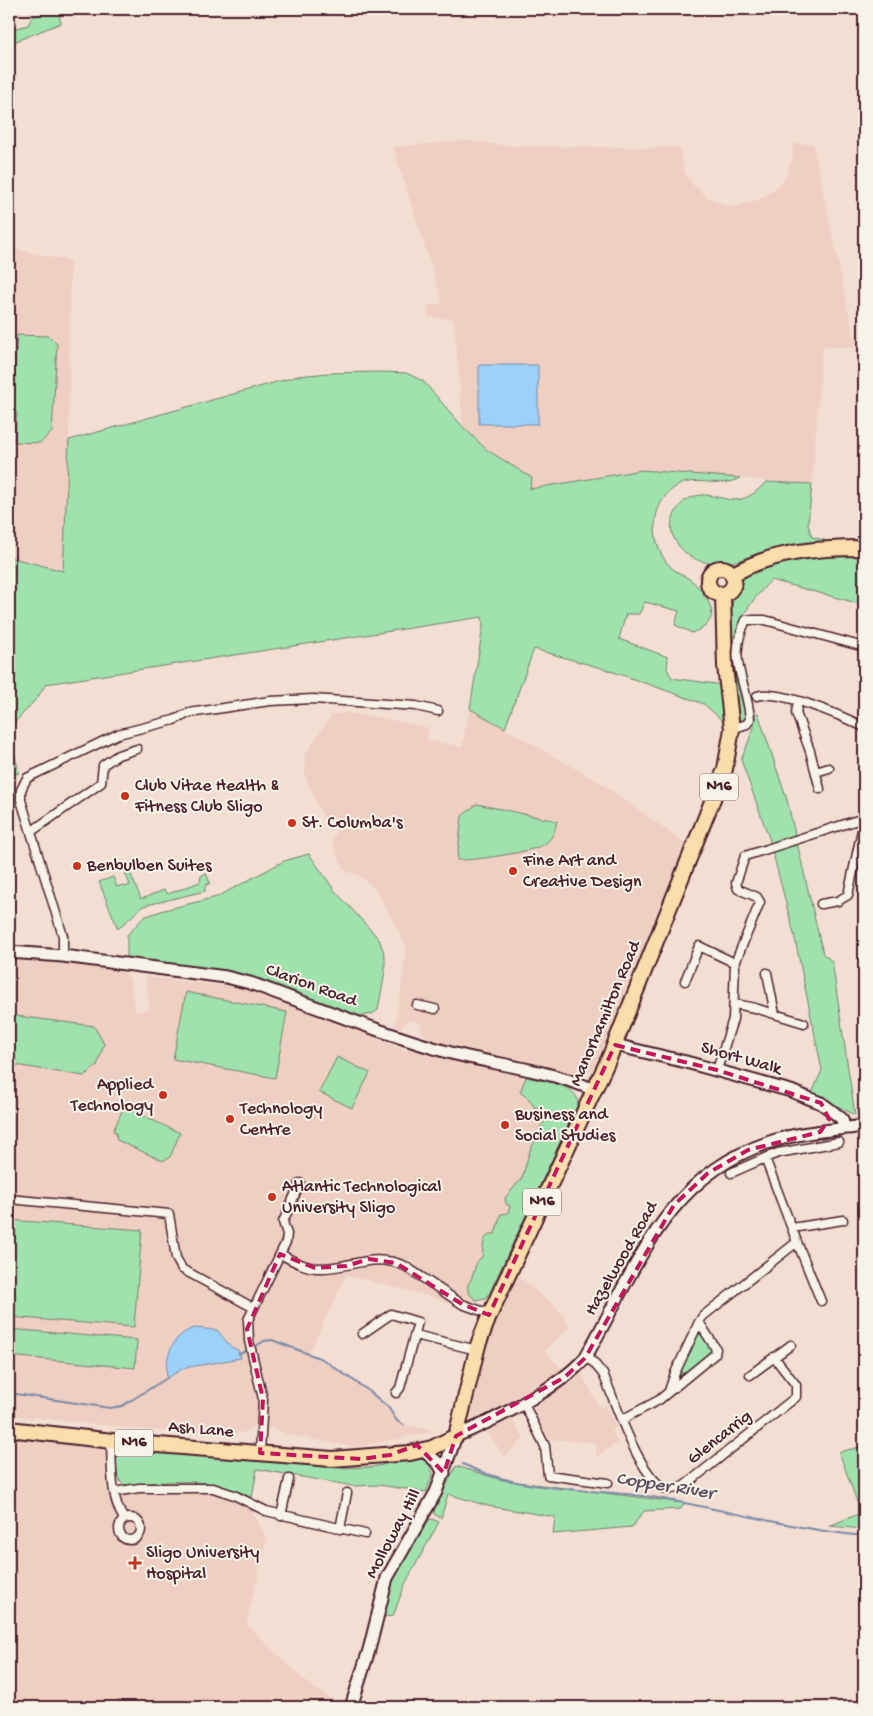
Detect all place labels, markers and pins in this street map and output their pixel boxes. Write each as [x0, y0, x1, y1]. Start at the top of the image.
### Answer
place label: Club Vitae Health & Fitness Club Sligo [134, 776, 280, 818]
marker: Club Vitae Health & Fitness Club Sligo [119, 790, 131, 802]
place label: St. Columba's [302, 813, 404, 834]
marker: St. Columba's [286, 817, 298, 829]
place label: Fine Art and Creative Design [522, 851, 642, 893]
place label: Benbulben Suites [86, 856, 213, 877]
marker: Benbulben Suites [71, 860, 83, 872]
marker: Fine Art and Creative Design [507, 865, 519, 877]
place label: Applied Technology [70, 1075, 154, 1117]
marker: Applied Technology [157, 1089, 169, 1101]
place label: Technology Centre [239, 1099, 322, 1141]
place label: Business and Social Studies [514, 1105, 617, 1147]
marker: Technology Centre [224, 1113, 236, 1125]
marker: Business and Social Studies [499, 1119, 511, 1131]
place label: Atlantic Technological University Sligo [282, 1177, 442, 1219]
marker: Atlantic Technological University Sligo [266, 1191, 278, 1203]
place label: Sligo University Hospital [146, 1543, 259, 1585]
marker: Sligo University Hospital [128, 1556, 142, 1570]

